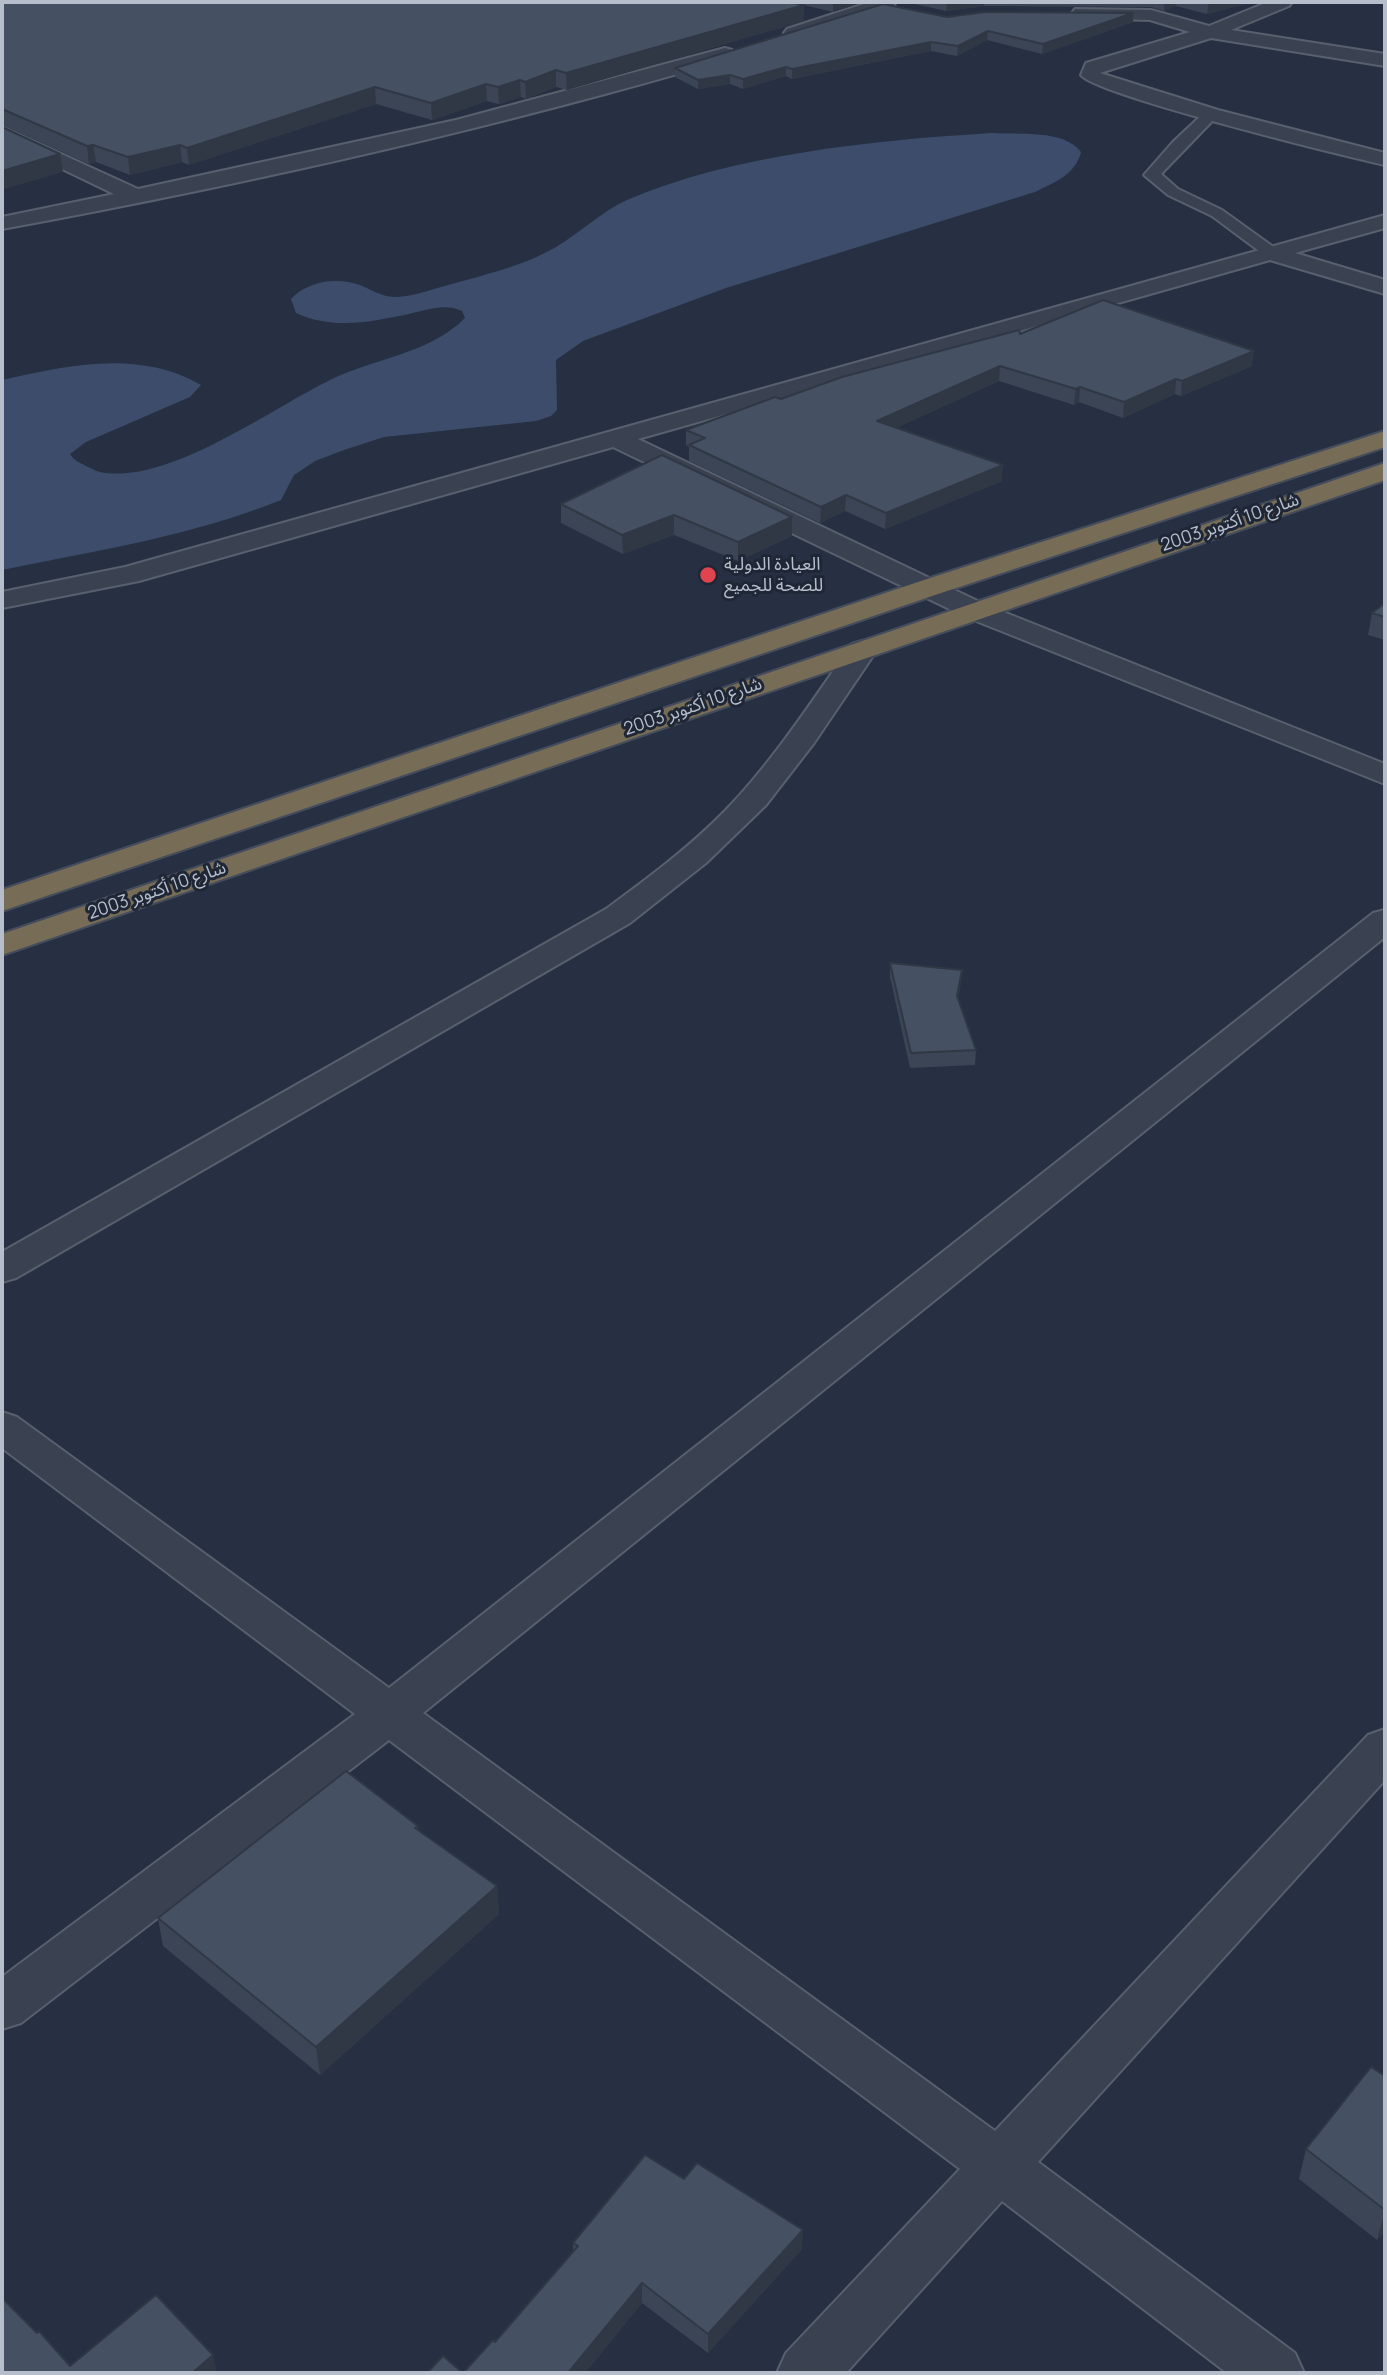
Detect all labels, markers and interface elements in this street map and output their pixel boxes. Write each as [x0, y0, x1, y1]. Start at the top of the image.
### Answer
street label: شارع 10 أكتوبر 2003 [1158, 489, 1302, 557]
place label: العيادة الدولية للصحة للجميع [724, 554, 823, 596]
marker: العيادة الدولية للصحة للجميع [698, 565, 718, 585]
street label: شارع 10 أكتوبر 2003 [621, 673, 765, 741]
street label: شارع 10 أكتوبر 2003 [85, 857, 229, 925]

